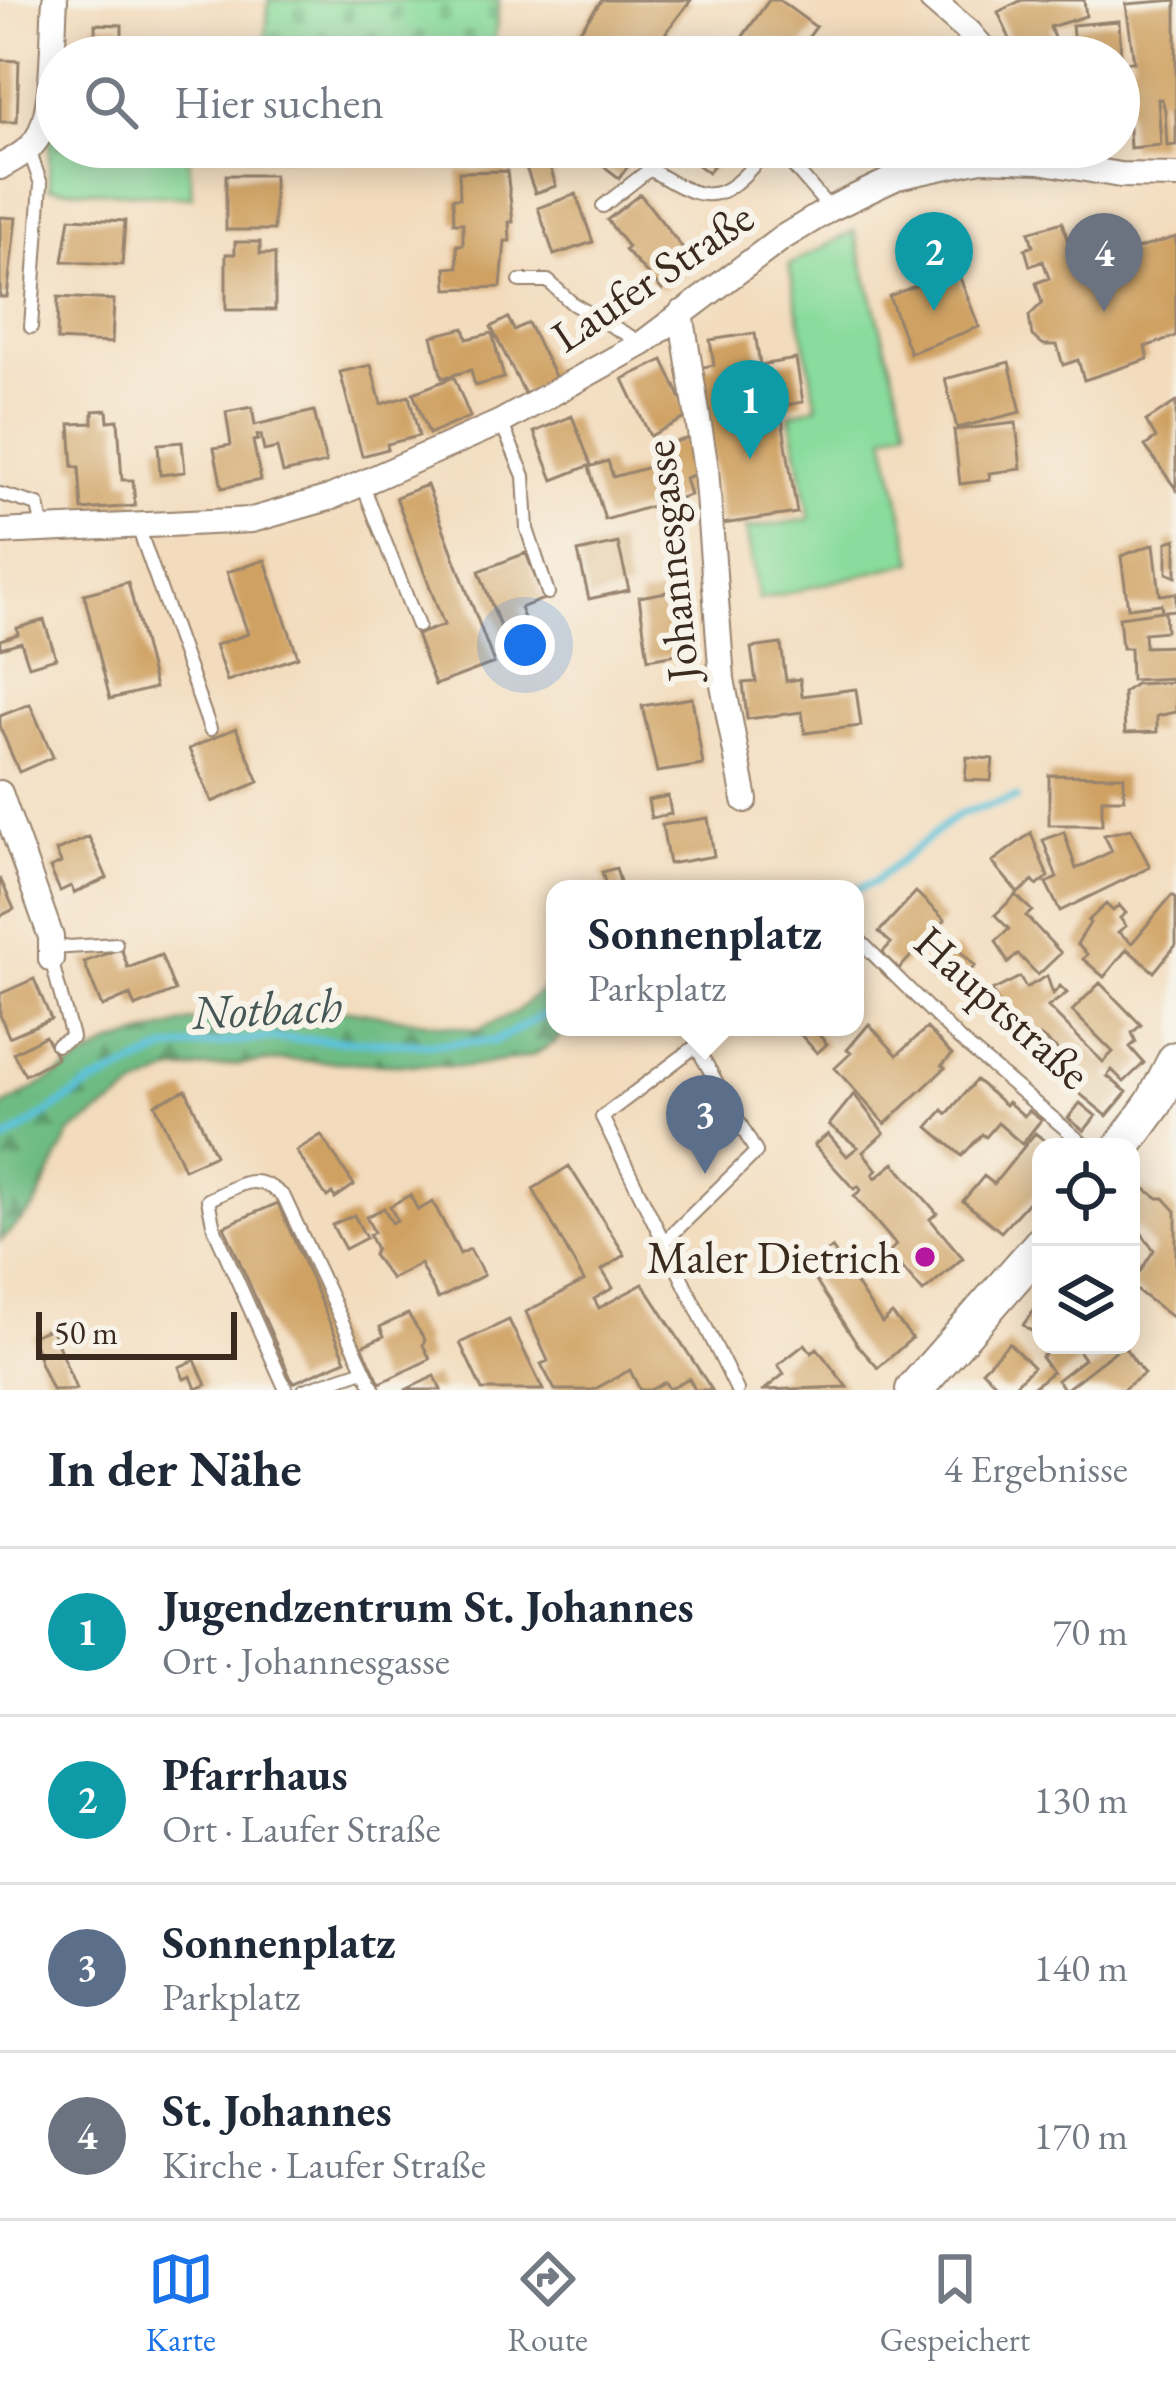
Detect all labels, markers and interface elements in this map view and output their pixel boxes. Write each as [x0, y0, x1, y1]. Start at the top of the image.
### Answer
search box [36, 36, 1140, 168]
icon: search [78, 69, 144, 135]
text: Hier suchen [174, 73, 384, 131]
street label: Laufer Straße [540, 187, 764, 365]
pin: 2 [895, 212, 973, 311]
pin: 4 [1065, 213, 1143, 312]
pin: 1 [711, 360, 789, 459]
street label: Johannesgasse [629, 438, 712, 688]
your location [495, 615, 555, 675]
popup [546, 880, 864, 1036]
text: Sonnenplatz [588, 904, 822, 962]
street label: Hauptstraße [903, 913, 1103, 1101]
text: Parkplatz [588, 962, 726, 1013]
water label: Notbach [189, 973, 344, 1043]
pin: 3 [666, 1075, 744, 1174]
map controls [1032, 1138, 1140, 1354]
button: locate [1032, 1138, 1140, 1246]
place label: Maler Dietrich [647, 1228, 901, 1286]
marker: Maler Dietrich [912, 1244, 938, 1270]
button: layers [1032, 1246, 1140, 1354]
scale bar [36, 1306, 237, 1359]
text: 50 m [54, 1311, 118, 1354]
text: In der Nähe [48, 1435, 302, 1501]
text: 4 Ergebnisse [944, 1443, 1128, 1494]
text: Jugendzentrum St. Johannes [162, 1577, 694, 1635]
text: 1 [77, 1606, 97, 1657]
text: 70 m [1052, 1606, 1128, 1657]
text: Ort · Johannesgasse [162, 1635, 450, 1686]
text: Pfarrhaus [162, 1745, 348, 1803]
text: 2 [77, 1774, 97, 1825]
text: 130 m [1034, 1774, 1128, 1825]
text: Ort · Laufer Straße [162, 1803, 441, 1854]
text: Sonnenplatz [162, 1913, 396, 1971]
text: 3 [77, 1942, 97, 1993]
text: 140 m [1034, 1942, 1128, 1993]
text: Parkplatz [162, 1971, 300, 2022]
text: St. Johannes [162, 2081, 392, 2139]
text: 4 [77, 2110, 97, 2161]
text: 170 m [1034, 2110, 1128, 2161]
text: Kirche · Laufer Straße [162, 2139, 486, 2190]
tab: Karte [146, 2246, 216, 2361]
tab: Route [508, 2246, 588, 2361]
tab: Gespeichert [880, 2246, 1030, 2361]

